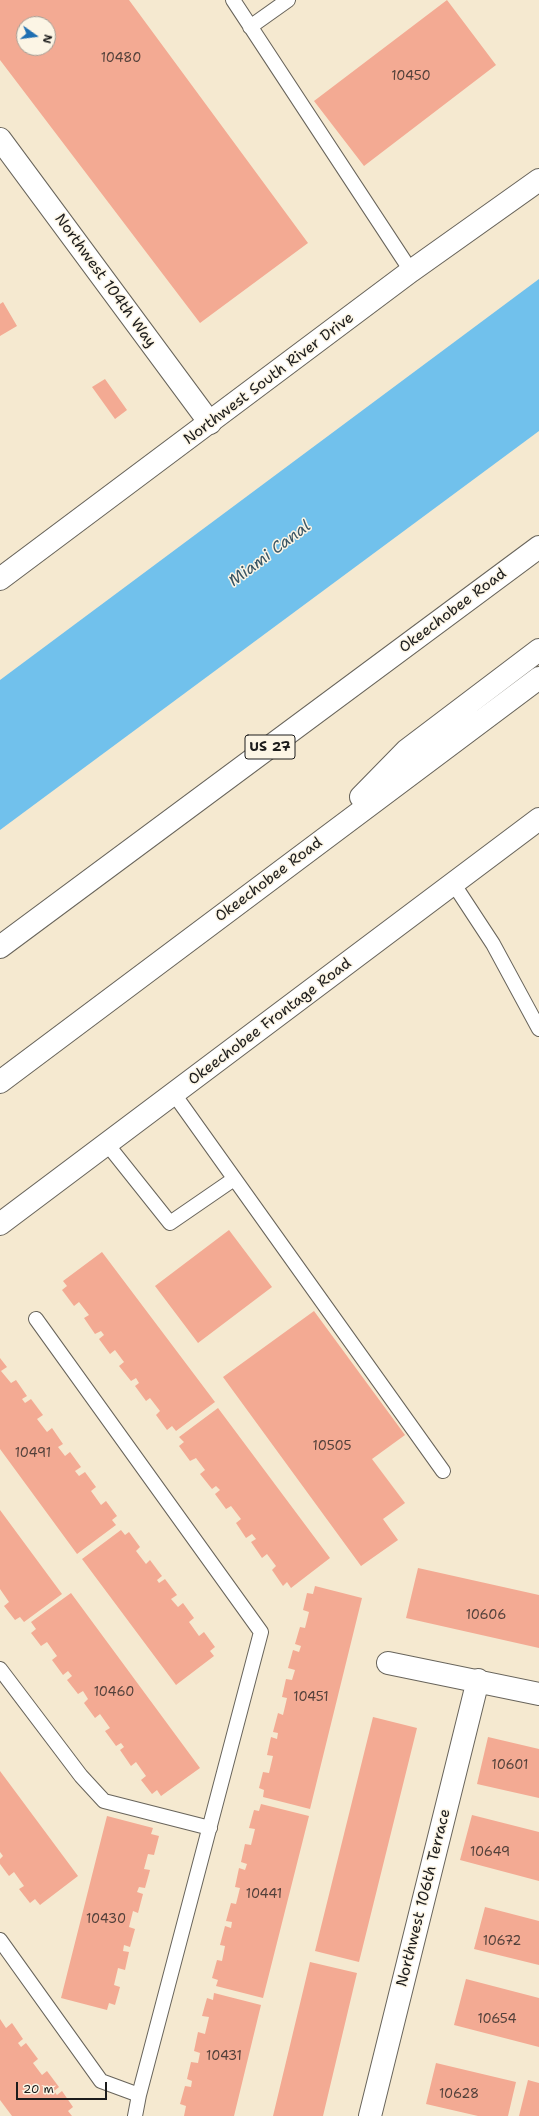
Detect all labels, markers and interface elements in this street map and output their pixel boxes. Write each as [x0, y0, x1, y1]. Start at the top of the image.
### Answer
north arrow [16, 16, 56, 56]
text: N [39, 33, 55, 45]
house number: 10480 [101, 51, 141, 67]
house number: 10450 [391, 69, 431, 85]
street label: Northwest 104th Way [50, 211, 160, 351]
street label: Northwest South River Drive [180, 309, 358, 449]
water label: Miami Canal [225, 517, 315, 591]
street label: Okeechobee Road [396, 565, 510, 657]
road number: US 27 [245, 735, 295, 759]
street label: Okeechobee Road [212, 834, 326, 926]
street label: Okeechobee Frontage Road [185, 955, 355, 1089]
house number: 10505 [313, 1439, 351, 1455]
house number: 10491 [15, 1446, 51, 1462]
house number: 10606 [466, 1608, 506, 1624]
house number: 10460 [94, 1685, 134, 1701]
house number: 10451 [293, 1690, 329, 1706]
house number: 10601 [492, 1758, 528, 1774]
street label: Northwest 106th Terrace [393, 1807, 455, 1989]
house number: 10649 [470, 1845, 510, 1861]
house number: 10441 [246, 1887, 282, 1903]
house number: 10430 [86, 1912, 126, 1928]
house number: 10672 [483, 1934, 521, 1950]
house number: 10654 [477, 2012, 517, 2028]
house number: 10431 [206, 2049, 242, 2065]
scale bar [18, 2074, 109, 2100]
text: 20 m [23, 2081, 54, 2097]
house number: 10628 [439, 2087, 479, 2103]

